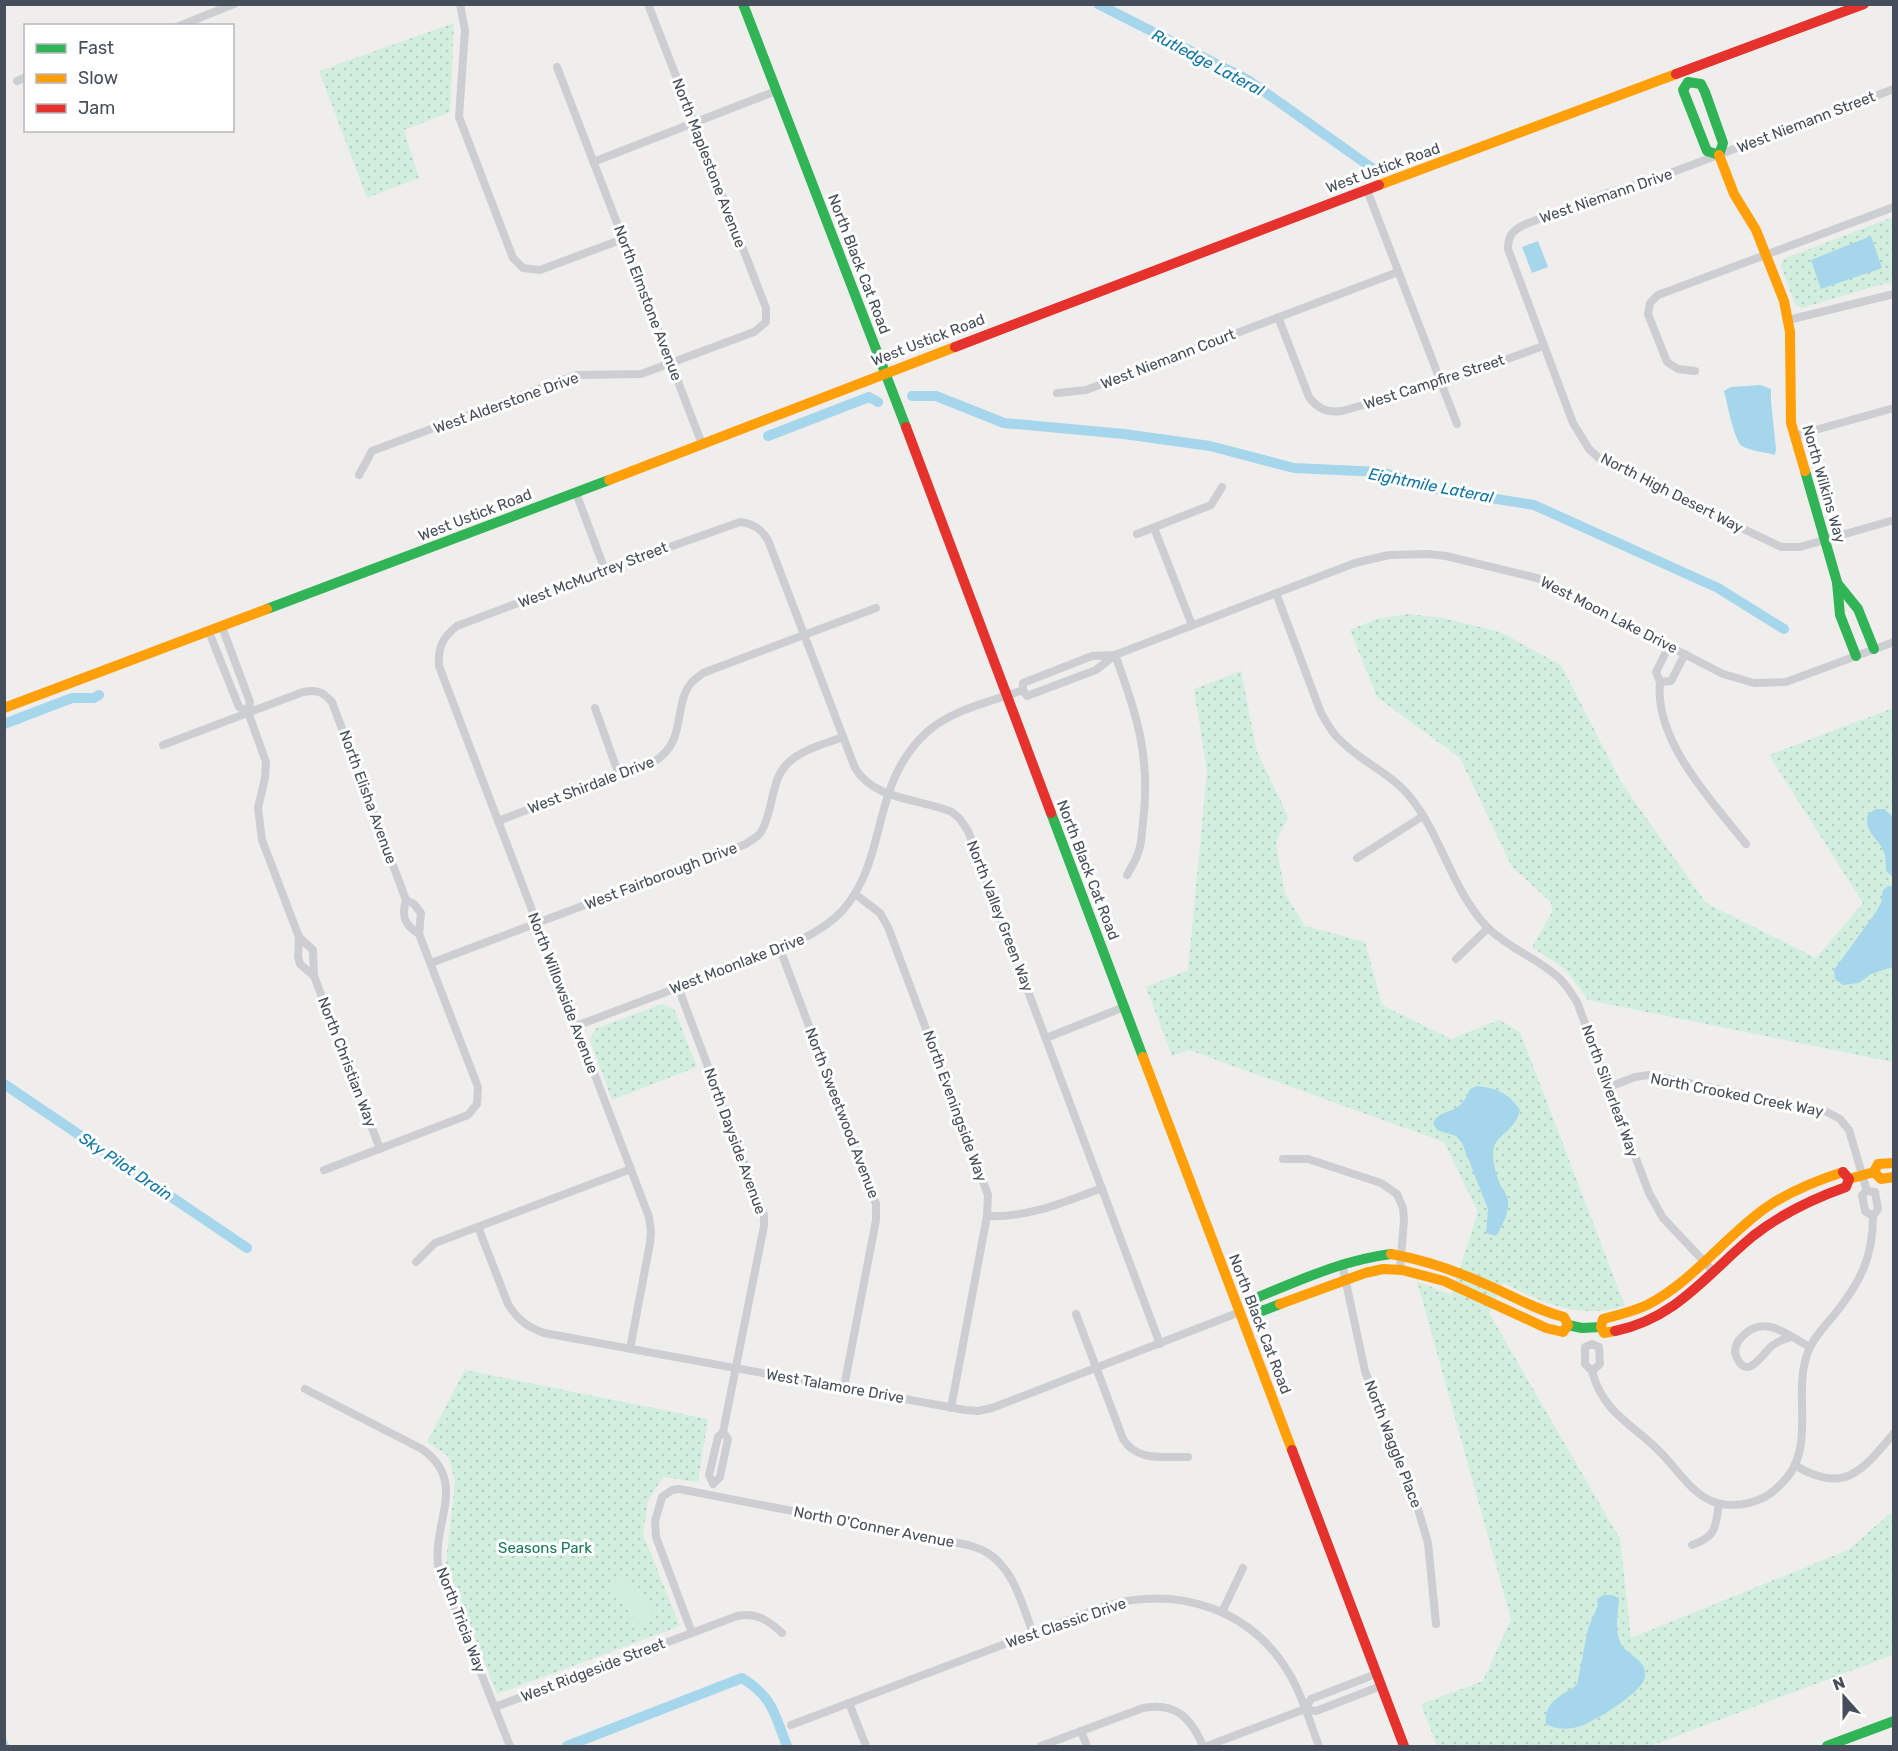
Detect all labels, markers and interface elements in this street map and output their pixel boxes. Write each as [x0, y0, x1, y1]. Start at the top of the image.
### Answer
legend [24, 24, 234, 132]
water label: Rutledge Lateral [1149, 25, 1268, 100]
text: Fast [78, 37, 114, 59]
text: Slow [78, 67, 118, 89]
street label: North Maplestone Avenue [668, 76, 750, 250]
street label: West Niemann Street [1734, 87, 1878, 157]
text: Jam [78, 97, 115, 119]
street label: West Ustick Road [1324, 139, 1442, 197]
street label: West Niemann Drive [1537, 165, 1675, 227]
street label: North Black Cat Road [824, 192, 894, 336]
street label: North Elmstone Avenue [610, 223, 686, 383]
street label: West Ustick Road [869, 310, 987, 370]
street label: West Niemann Court [1098, 325, 1238, 393]
street label: West Campfire Street [1361, 351, 1507, 413]
street label: West Alderstone Drive [431, 368, 581, 438]
street label: North Wilkins Way [1799, 423, 1849, 545]
street label: North High Desert Way [1598, 449, 1746, 537]
water label: Eightmile Lateral [1367, 464, 1496, 507]
street label: West Ustick Road [416, 485, 534, 545]
street label: West McMurtrey Street [516, 538, 670, 612]
street label: West Moon Lake Drive [1537, 573, 1681, 657]
street label: North Elisha Avenue [335, 728, 401, 866]
street label: West Shirdale Drive [525, 753, 657, 817]
street label: North Black Cat Road [1053, 798, 1123, 942]
street label: North Valley Green Way [963, 838, 1037, 994]
street label: West Fairborough Drive [582, 839, 740, 913]
street label: North Willowside Avenue [524, 910, 602, 1076]
street label: West Moonlake Drive [667, 930, 807, 998]
street label: North Christian Way [314, 994, 380, 1130]
street label: North Silverleaf Way [1578, 1022, 1642, 1160]
street label: North Sweetwood Avenue [801, 1025, 883, 1201]
street label: North Eveningside Way [919, 1028, 991, 1184]
street label: North Dayside Avenue [700, 1065, 770, 1217]
street label: North Crooked Creek Way [1649, 1069, 1825, 1121]
water label: Sky Pilot Drain [76, 1128, 176, 1204]
street label: North Black Cat Road [1225, 1252, 1295, 1396]
street label: West Talamore Drive [764, 1365, 906, 1407]
street label: North Waggle Place [1360, 1378, 1426, 1510]
street label: North O'Conner Avenue [792, 1503, 956, 1551]
park label: Seasons Park [498, 1539, 592, 1557]
street label: North Tricia Way [433, 1565, 489, 1675]
street label: West Classic Drive [1003, 1594, 1129, 1652]
street label: West Ridgeside Street [519, 1634, 668, 1706]
north arrow [1814, 1667, 1874, 1727]
text: N [1830, 1673, 1848, 1694]

